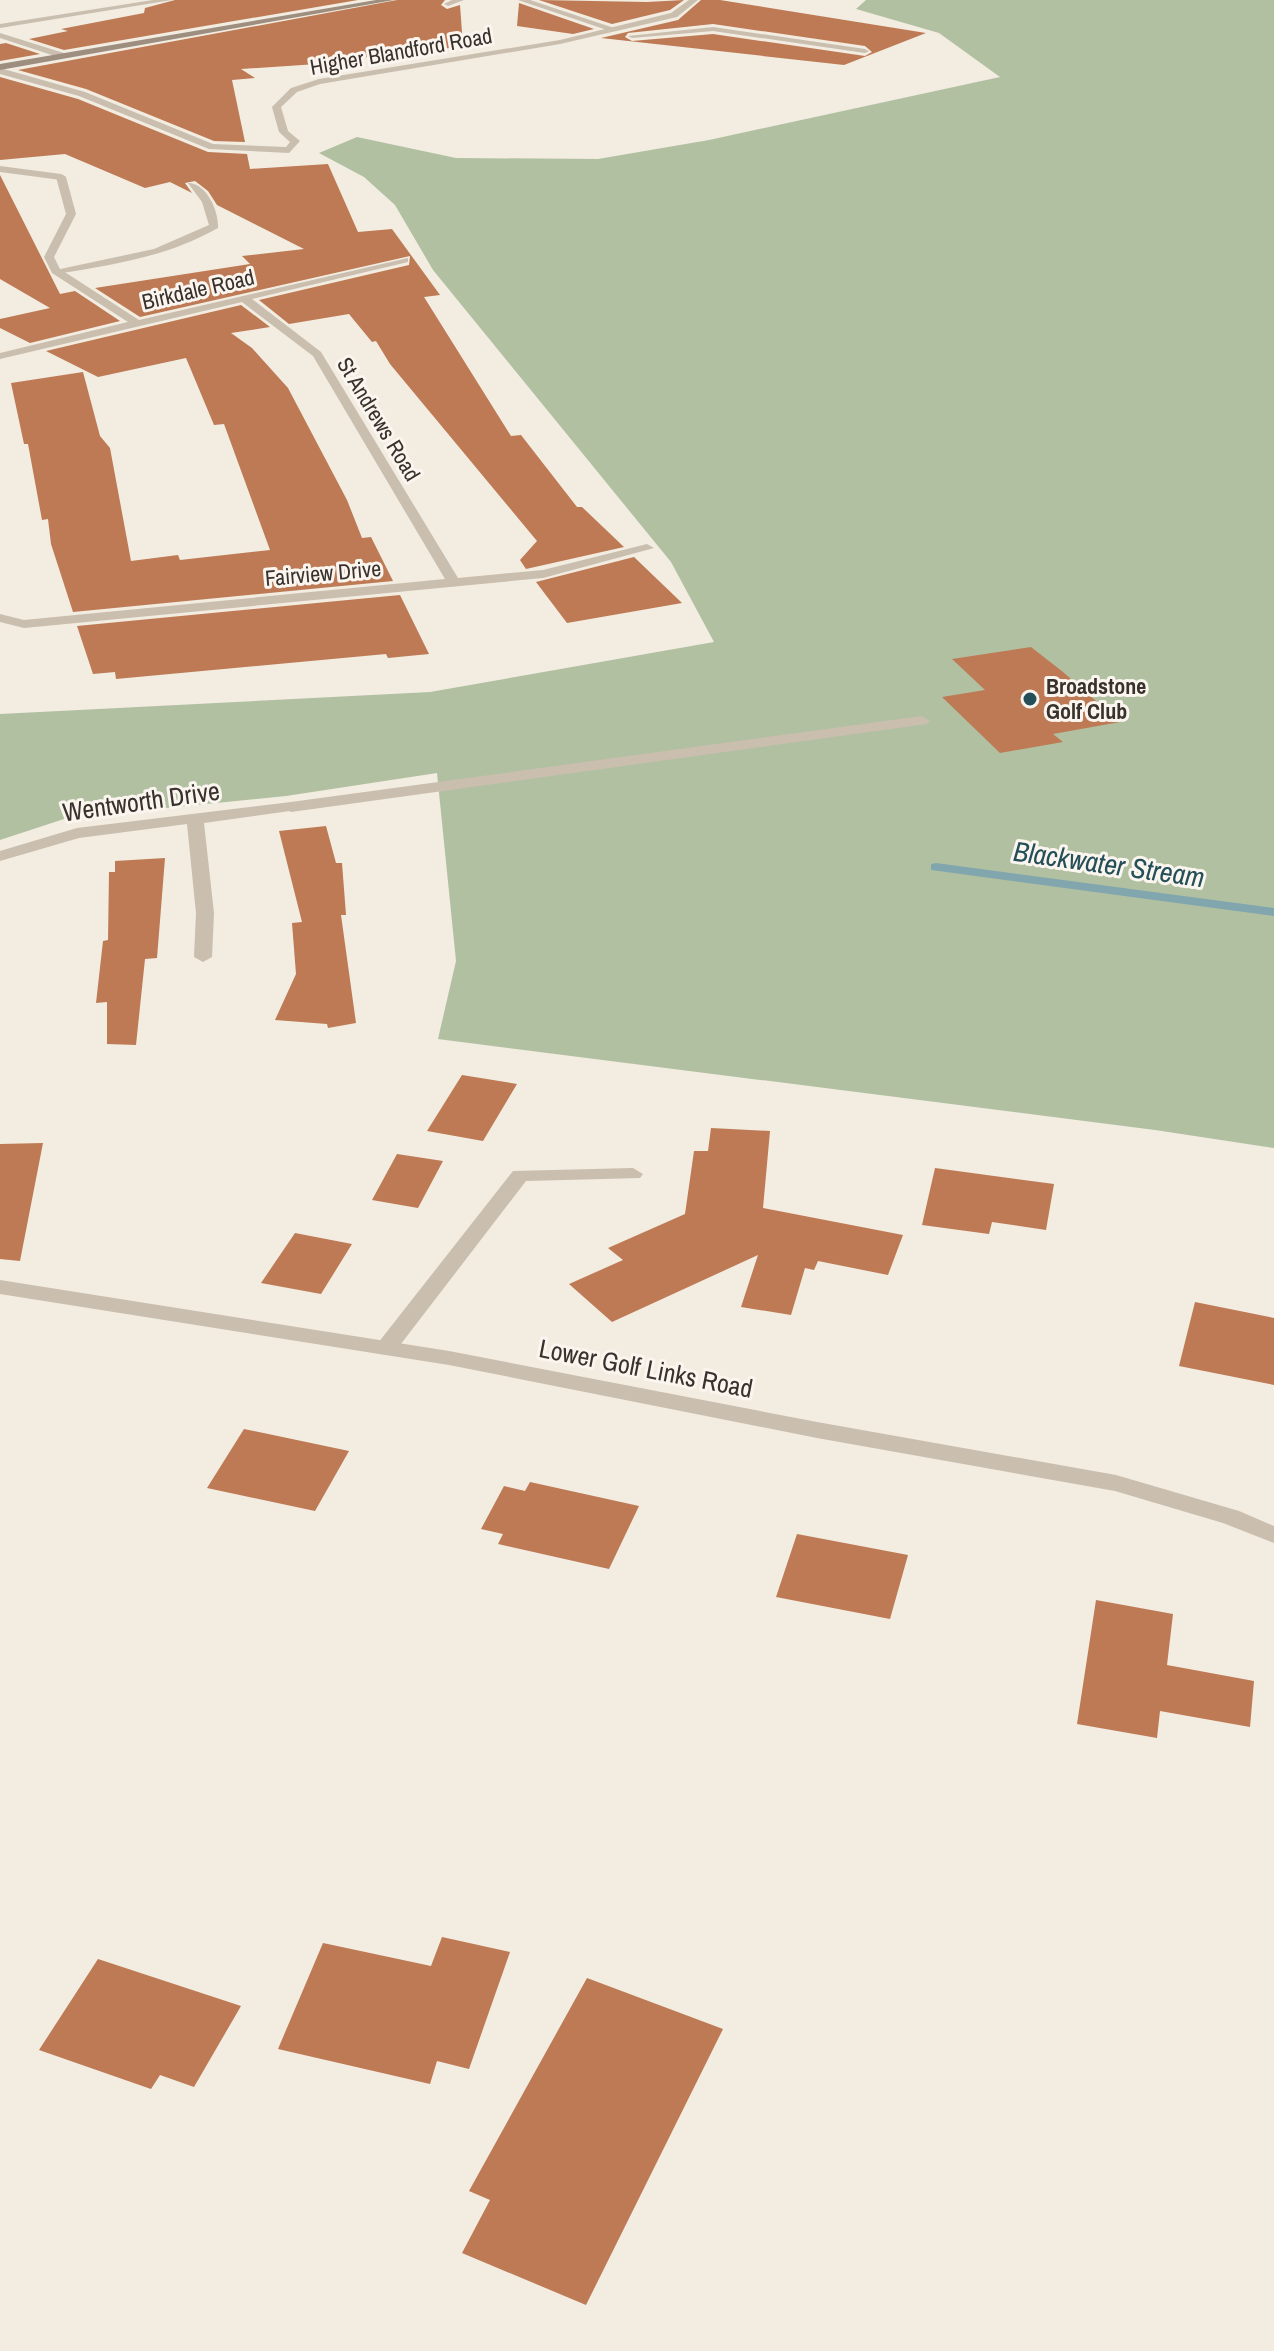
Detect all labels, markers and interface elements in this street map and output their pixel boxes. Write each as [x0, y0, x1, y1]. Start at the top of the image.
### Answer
street label: Higher Blandford Road [308, 20, 494, 82]
street label: Birkdale Road [139, 262, 257, 316]
street label: St Andrews Road [330, 352, 428, 486]
street label: Fairview Drive [264, 553, 382, 593]
place label: Broadstone Golf Club [1046, 671, 1146, 726]
marker: Broadstone Golf Club [1021, 690, 1039, 708]
street label: Wentworth Drive [60, 773, 222, 829]
water label: Blackwater Stream [1011, 832, 1207, 896]
street label: Lower Golf Links Road [536, 1330, 756, 1406]

